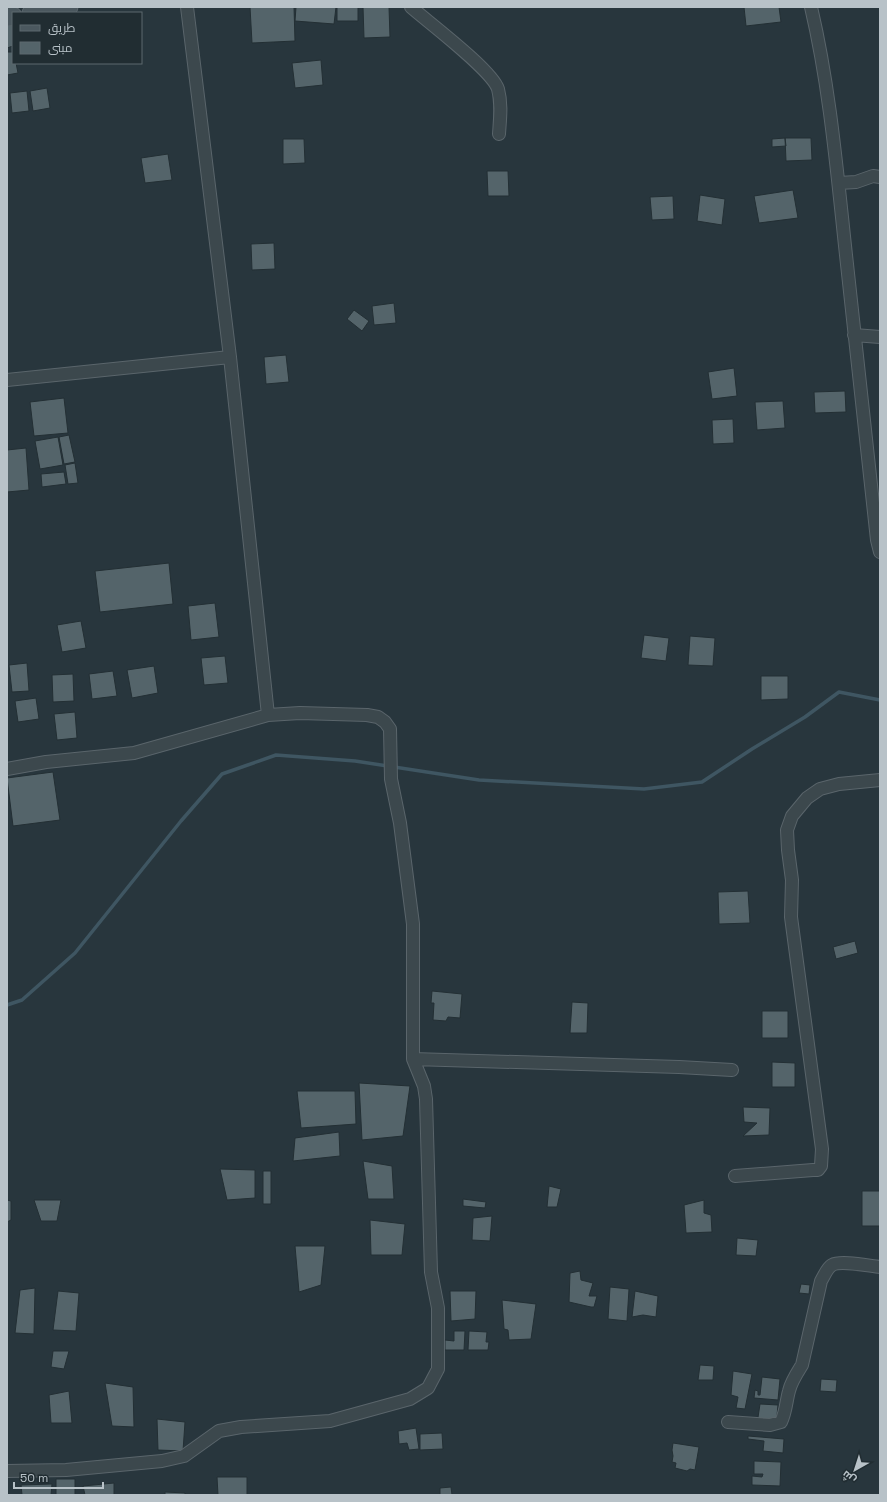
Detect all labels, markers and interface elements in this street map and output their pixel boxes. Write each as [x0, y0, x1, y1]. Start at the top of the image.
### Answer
legend [12, 12, 142, 64]
text: طريق [48, 20, 76, 36]
text: مبنى [48, 40, 73, 56]
north arrow [835, 1450, 875, 1490]
scale bar [14, 1464, 103, 1490]
text: ش [839, 1468, 859, 1488]
text: 50 m [20, 1470, 48, 1486]

